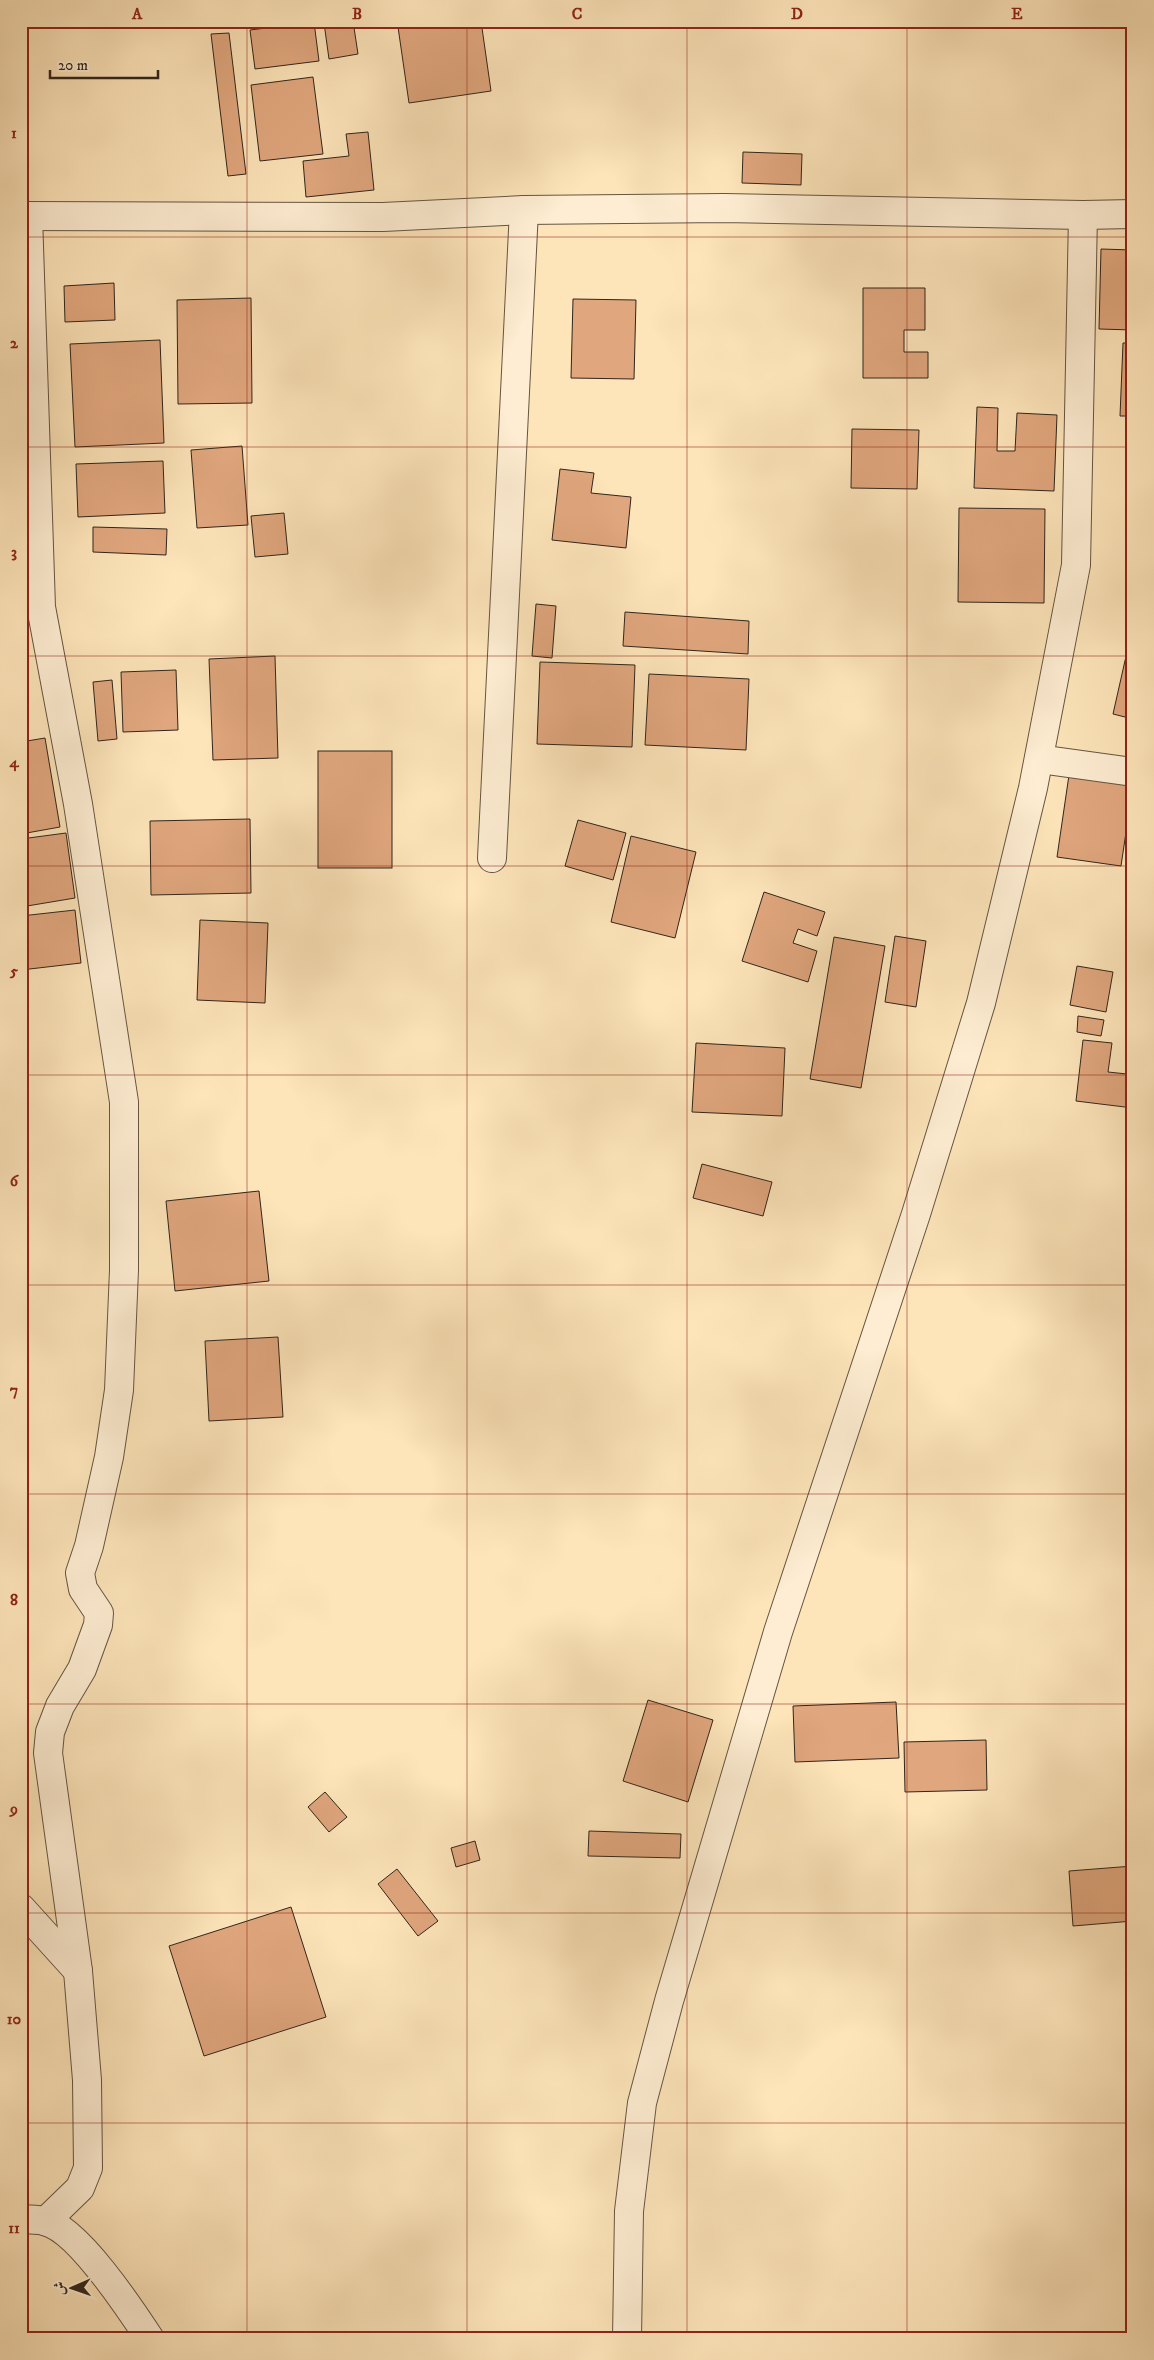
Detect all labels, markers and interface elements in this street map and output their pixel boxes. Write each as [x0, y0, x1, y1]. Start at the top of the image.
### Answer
text: A [131, 4, 143, 24]
text: B [352, 4, 362, 24]
text: C [572, 4, 582, 24]
text: D [791, 4, 803, 24]
text: E [1011, 4, 1023, 24]
scale bar [50, 48, 158, 80]
text: 20 m [58, 56, 88, 75]
text: 1 [11, 123, 17, 143]
text: 2 [10, 333, 19, 353]
text: 3 [11, 542, 17, 562]
text: 4 [8, 752, 19, 772]
text: 5 [9, 961, 18, 981]
text: 6 [10, 1171, 20, 1191]
text: 7 [10, 1380, 18, 1400]
text: 8 [10, 1590, 18, 1610]
text: 9 [9, 1799, 18, 1819]
text: 10 [7, 2009, 22, 2029]
text: 11 [8, 2218, 20, 2238]
north arrow [48, 2262, 98, 2312]
text: ش [51, 2281, 69, 2296]

